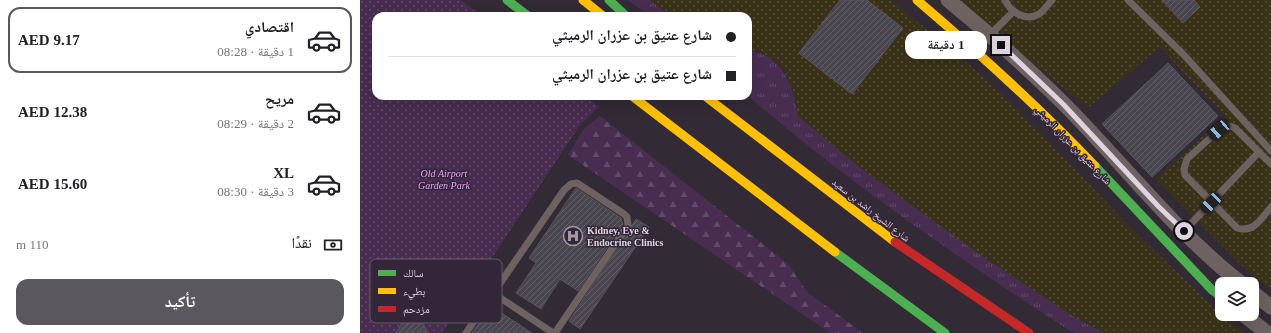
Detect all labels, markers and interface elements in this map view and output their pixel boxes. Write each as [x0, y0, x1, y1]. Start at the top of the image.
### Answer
text: اقتصادي [245, 19, 294, 35]
icon: car [306, 22, 342, 58]
text: شارع عتيق بن عزران الرميثي [552, 27, 712, 43]
callout: 1 دقيقة [905, 31, 987, 59]
text: AED 9.17 [18, 32, 80, 48]
route end [992, 36, 1010, 54]
text: 1 دقيقة [927, 37, 965, 52]
text: 1 دقيقة · 08:28 [217, 44, 294, 59]
text: شارع عتيق بن عزران الرميثي [552, 66, 712, 82]
text: مريح [265, 91, 294, 107]
icon: car [306, 94, 342, 130]
text: AED 12.38 [18, 104, 87, 120]
street label: شارع عتيق بن عزران الرميثي [1031, 104, 1114, 189]
text: 2 دقيقة · 08:29 [217, 116, 294, 131]
car [1206, 118, 1232, 142]
text: XL [273, 165, 294, 181]
icon: car [306, 166, 342, 202]
park label: Old Airport Garden Park [418, 168, 471, 191]
text: AED 15.60 [18, 176, 87, 192]
street label: شارع الشيخ راشد بن سعيد [829, 176, 912, 245]
text: 3 دقيقة · 08:30 [217, 184, 294, 199]
car [1198, 190, 1224, 216]
route start [1175, 222, 1193, 240]
hospital icon: Kidney, Eye & Endocrine Clinics [562, 225, 584, 247]
place label: Kidney, Eye & Endocrine Clinics [587, 225, 664, 248]
icon: cash [322, 234, 344, 256]
text: نقدًا [291, 235, 312, 251]
text: 110 m [16, 237, 48, 252]
legend [370, 259, 502, 323]
text: سالك [403, 267, 423, 279]
map controls [1215, 277, 1259, 321]
button: layers [1215, 277, 1259, 321]
button: تأكيد [16, 279, 344, 325]
text: بطيء [403, 285, 425, 300]
text: مزدحم [403, 303, 430, 317]

